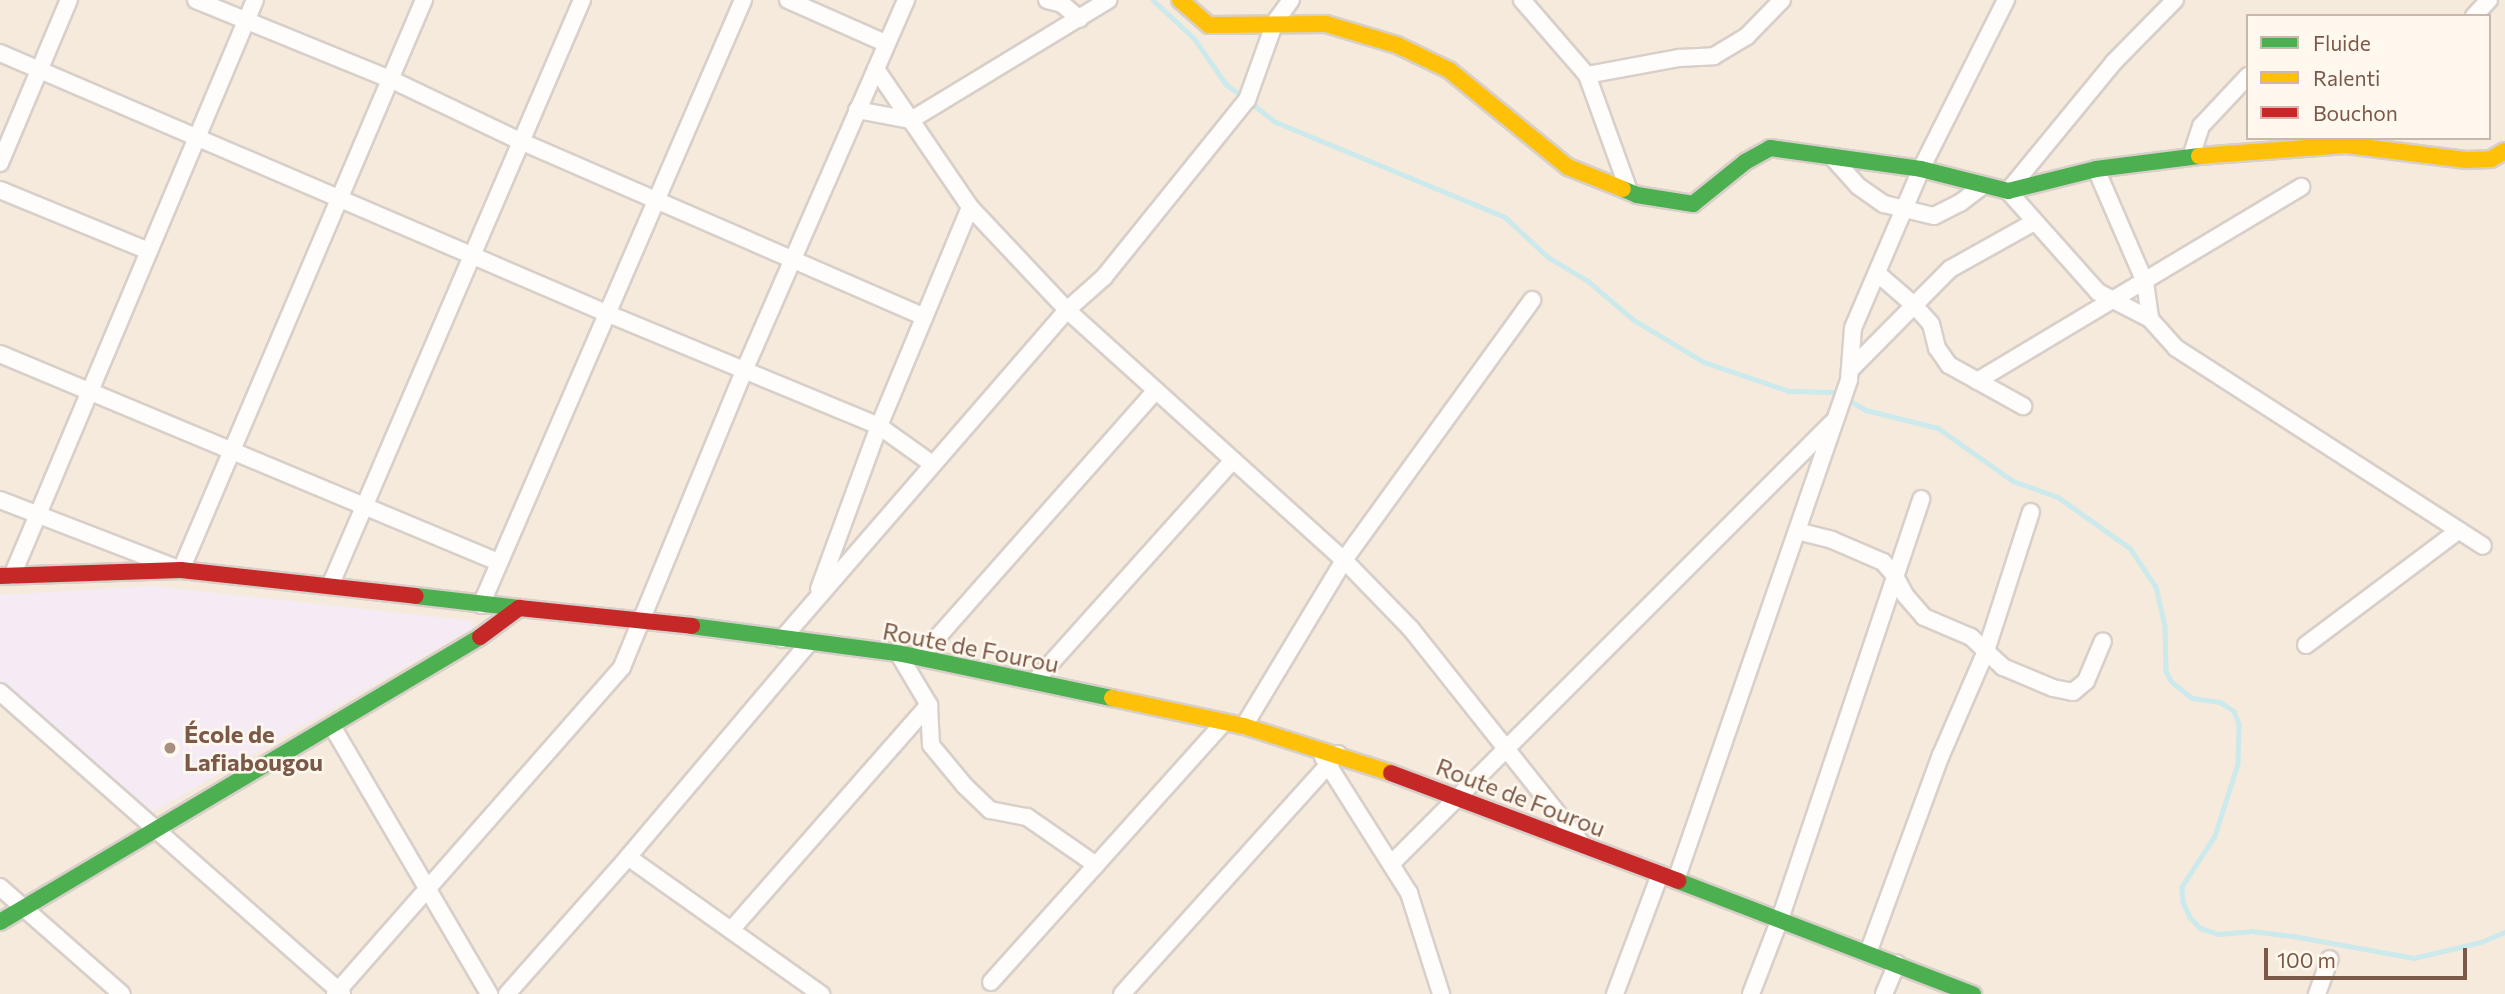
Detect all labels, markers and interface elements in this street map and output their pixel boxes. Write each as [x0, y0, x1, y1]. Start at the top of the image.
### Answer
legend [2246, 14, 2491, 140]
text: Fluide [2313, 30, 2371, 55]
text: Ralenti [2313, 65, 2380, 90]
text: Bouchon [2313, 100, 2398, 125]
street label: Route de Fourou [880, 616, 1062, 678]
place label: École de Lafiabougou [184, 720, 323, 776]
marker: École de Lafiabougou [162, 740, 178, 756]
street label: Route de Fourou [1432, 751, 1610, 843]
scale bar [2267, 934, 2470, 978]
text: 100 m [2277, 947, 2336, 972]

